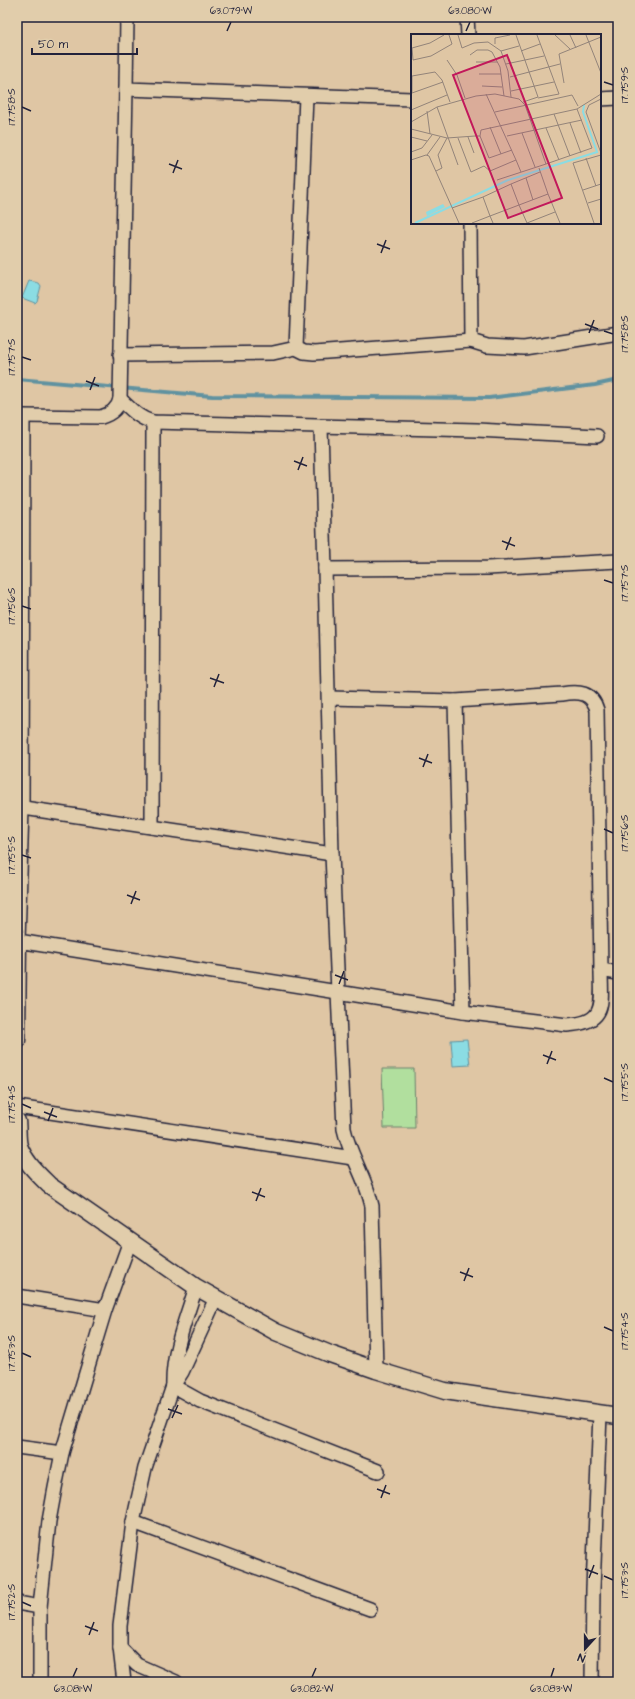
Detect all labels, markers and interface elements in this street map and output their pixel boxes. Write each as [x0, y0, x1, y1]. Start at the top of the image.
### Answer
text: 63.079°W [210, 4, 253, 18]
text: 63.080°W [448, 4, 492, 18]
scale bar [32, 30, 137, 56]
inset map [411, 34, 601, 224]
text: 50 m [38, 36, 69, 53]
text: 17.759°S [618, 66, 632, 103]
text: 17.758°S [5, 88, 19, 126]
text: 17.758°S [618, 315, 632, 353]
text: 17.757°S [5, 338, 19, 375]
text: 17.757°S [618, 564, 632, 601]
text: 17.756°S [5, 587, 19, 624]
text: 17.756°S [618, 814, 632, 851]
text: 17.755°S [5, 836, 19, 874]
text: 17.755°S [618, 1063, 632, 1101]
text: 17.754°S [5, 1085, 19, 1123]
text: 17.754°S [618, 1312, 632, 1350]
text: 17.753°S [5, 1335, 19, 1371]
text: 17.753°S [618, 1562, 632, 1598]
text: 17.752°S [5, 1583, 19, 1620]
north arrow [565, 1629, 605, 1669]
text: N [576, 1650, 588, 1666]
text: 63.081°W [54, 1682, 93, 1696]
text: 63.082°W [291, 1682, 334, 1696]
text: 63.083°W [530, 1682, 573, 1696]

